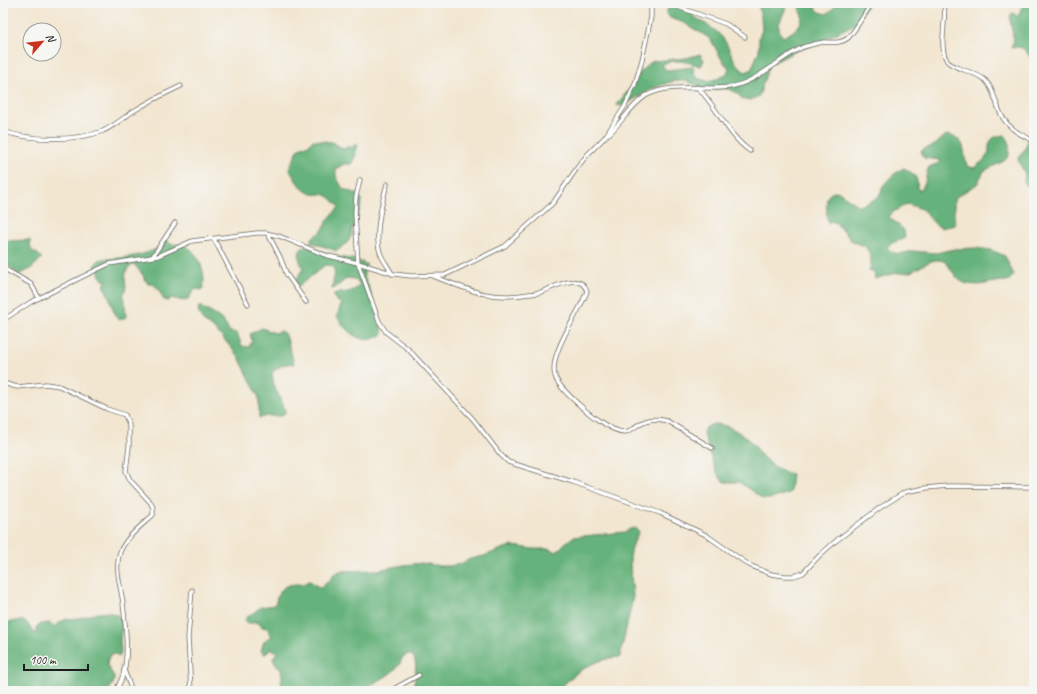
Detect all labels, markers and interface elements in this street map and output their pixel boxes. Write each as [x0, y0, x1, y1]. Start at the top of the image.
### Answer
north arrow [22, 22, 62, 62]
text: N [43, 31, 60, 46]
scale bar [24, 646, 88, 672]
text: 100 m [30, 652, 57, 668]

